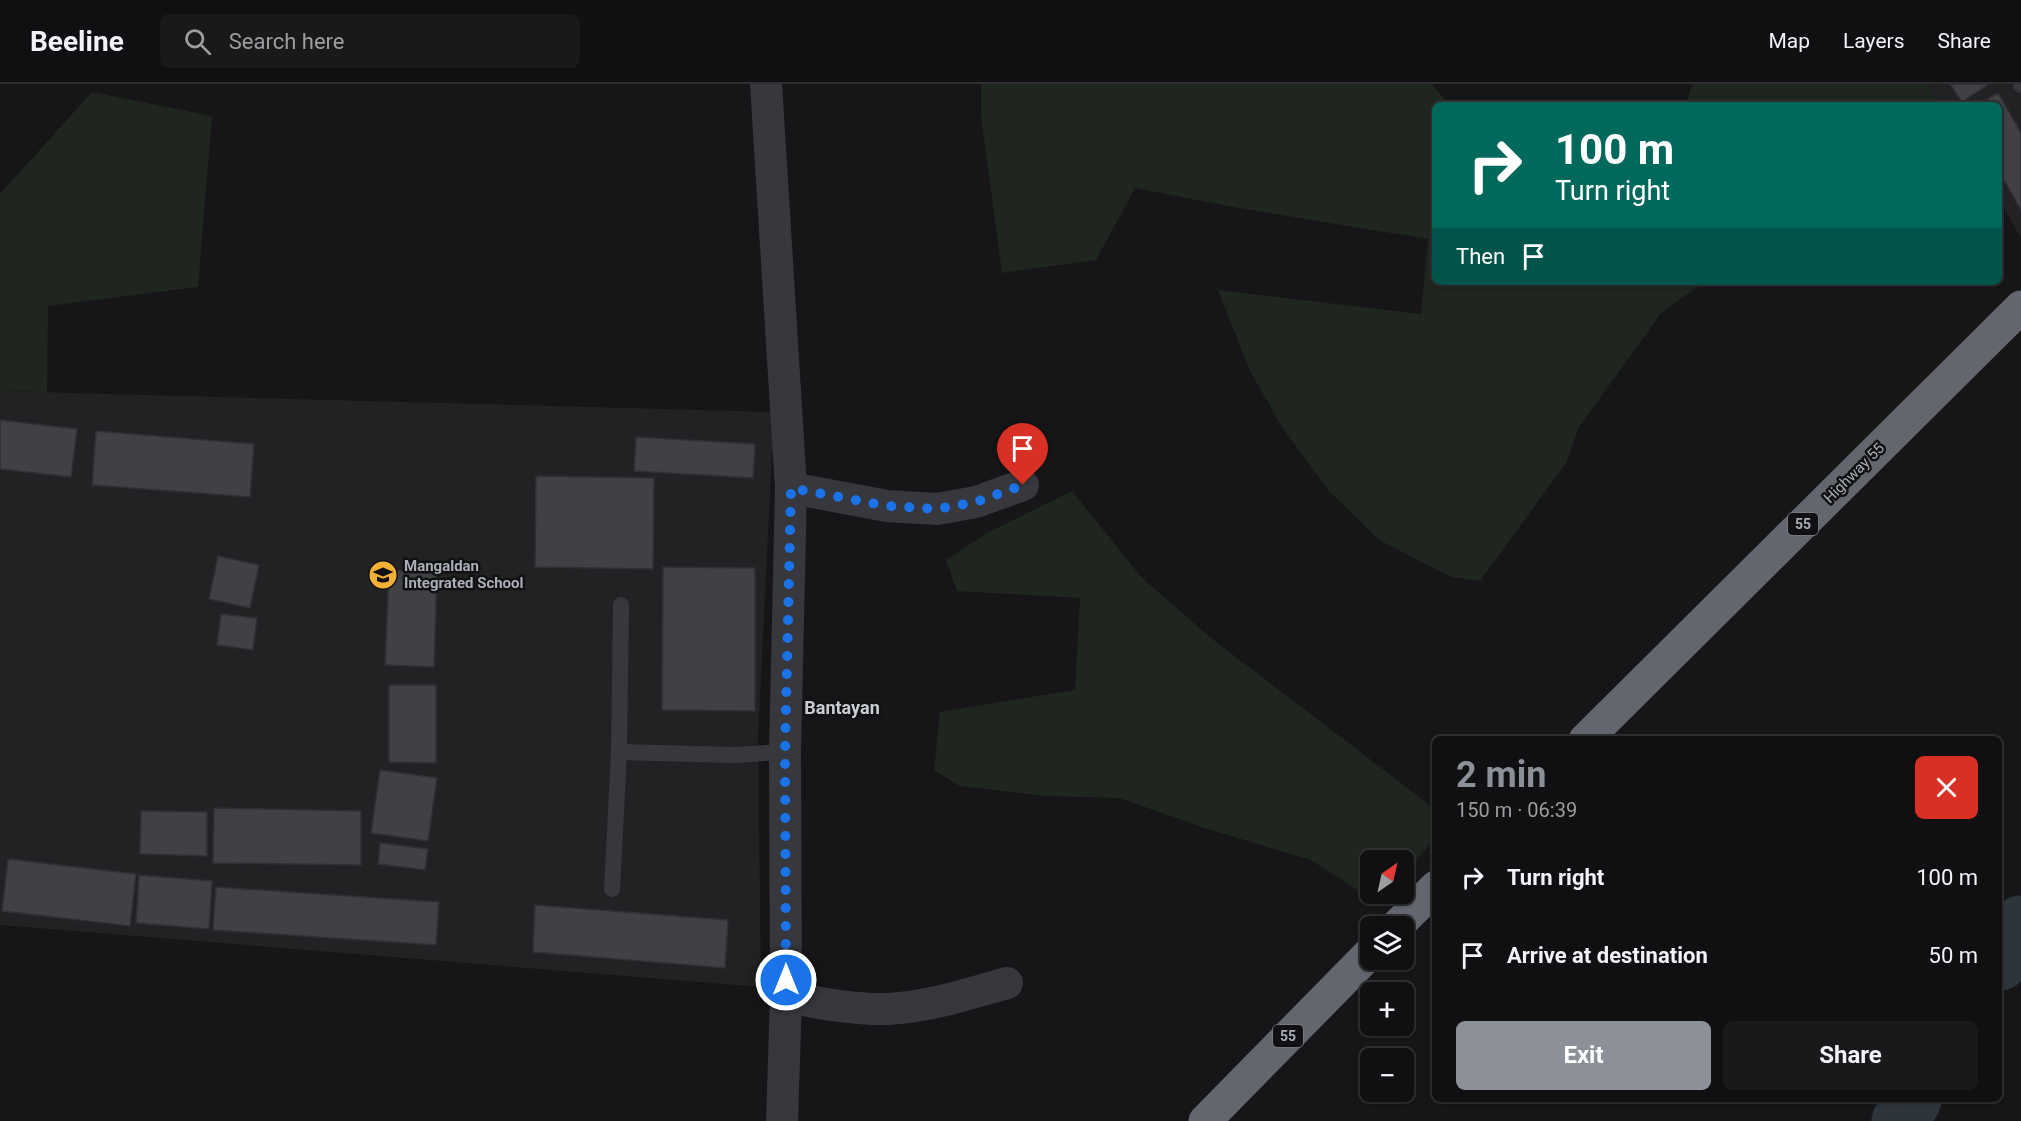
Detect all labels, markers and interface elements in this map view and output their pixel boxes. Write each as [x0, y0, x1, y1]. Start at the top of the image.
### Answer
search box [160, 14, 580, 68]
text: Beeline [30, 25, 124, 58]
icon: search [181, 25, 214, 58]
text: Search here [229, 29, 345, 54]
text: Map [1768, 29, 1810, 53]
text: Layers [1843, 29, 1904, 53]
text: Share [1937, 29, 1991, 53]
text: 100 m [1555, 125, 1674, 174]
icon: right [1456, 126, 1534, 204]
text: Turn right [1555, 175, 1670, 207]
icon: arrive [1517, 240, 1550, 273]
text: Then [1456, 244, 1505, 269]
pin [997, 423, 1048, 485]
icon: arrive [1006, 432, 1039, 465]
street label: Highway 55 [1820, 439, 1888, 507]
road number: 55 [1788, 513, 1818, 535]
place label: Mangaldan Integrated School [404, 557, 524, 592]
school or university icon: Mangaldan Integrated School [367, 559, 399, 591]
district label: Bantayan [804, 697, 880, 718]
text: 2 min [1456, 754, 1547, 796]
button: close [1915, 756, 1978, 819]
text: 150 m · 06:39 [1456, 798, 1577, 822]
north arrow [1360, 850, 1414, 904]
map controls [1360, 850, 1414, 1102]
icon: right [1456, 861, 1489, 894]
text: Turn right [1507, 865, 1604, 890]
text: 100 m [1916, 865, 1978, 890]
button: layers [1360, 916, 1414, 970]
icon: arrive [1456, 939, 1489, 972]
text: Arrive at destination [1507, 943, 1708, 968]
text: 50 m [1929, 943, 1978, 968]
position arrow [754, 948, 818, 1012]
button: + [1360, 982, 1414, 1036]
button: Exit [1456, 1021, 1711, 1090]
button: Share [1723, 1021, 1978, 1090]
road number: 55 [1273, 1025, 1303, 1047]
button: − [1360, 1048, 1414, 1102]

